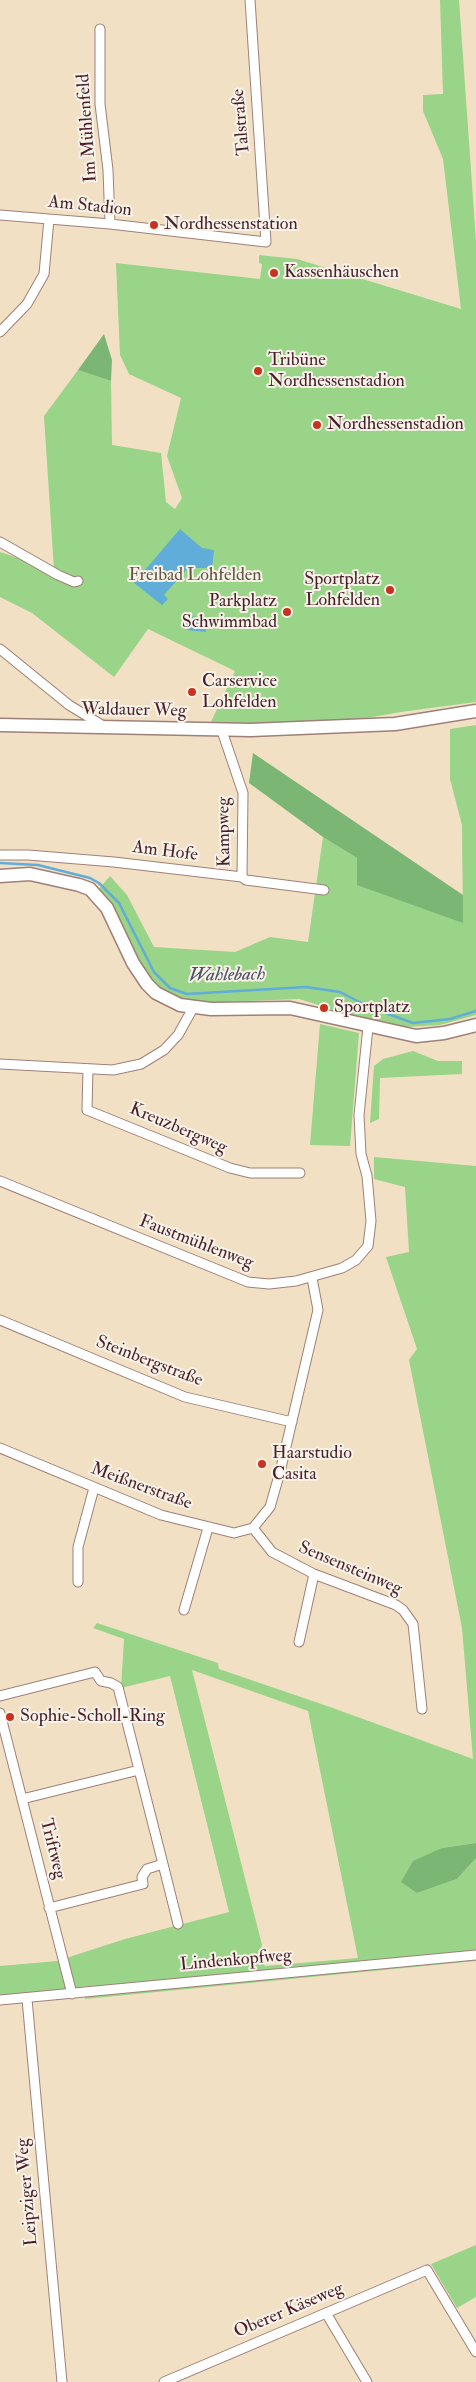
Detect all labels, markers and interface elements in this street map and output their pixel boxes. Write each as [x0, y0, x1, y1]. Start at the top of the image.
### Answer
street label: Im Mühlenfeld [73, 73, 103, 183]
street label: Talstraße [228, 88, 256, 156]
street label: Am Stadion [47, 192, 133, 222]
place label: Nordhessenstation [164, 214, 298, 236]
marker: Nordhessenstation [148, 219, 160, 231]
place label: Kassenhäuschen [284, 262, 399, 284]
marker: Kassenhäuschen [268, 267, 280, 279]
place label: Tribüne Nordhessenstadion [268, 350, 405, 392]
marker: Tribüne Nordhessenstadion [252, 365, 264, 377]
place label: Nordhessenstadion [327, 414, 464, 436]
marker: Nordhessenstadion [311, 419, 323, 431]
park label: Freibad Lohfelden [128, 565, 262, 587]
place label: Sportplatz Lohfelden [304, 569, 380, 612]
marker: Sportplatz Lohfelden [384, 584, 396, 596]
place label: Parkplatz Schwimmbad [182, 591, 277, 634]
marker: Parkplatz Schwimmbad [281, 606, 293, 618]
place label: Carservice Lohfelden [202, 671, 277, 714]
marker: Carservice Lohfelden [186, 686, 198, 698]
street label: Waldauer Weg [81, 699, 187, 723]
street label: Kampweg [214, 797, 236, 867]
street label: Am Hofe [131, 837, 199, 867]
water label: Wahlebach [188, 964, 266, 988]
place label: Sportplatz [334, 997, 410, 1019]
marker: Sportplatz [318, 1002, 330, 1014]
street label: Kreuzbergweg [126, 1099, 230, 1159]
street label: Faustmühlenweg [136, 1211, 256, 1275]
street label: Steinbergstraße [93, 1332, 205, 1392]
place label: Haarstudio Casita [272, 1443, 352, 1486]
marker: Haarstudio Casita [256, 1458, 268, 1470]
street label: Meißnerstraße [88, 1459, 194, 1515]
street label: Sensensteinweg [295, 1537, 405, 1601]
place label: Sophie-Scholl-Ring [20, 1706, 165, 1728]
marker: Sophie-Scholl-Ring [4, 1711, 16, 1723]
street label: Triftweg [34, 1816, 70, 1882]
street label: Lindenkopfweg [179, 1945, 293, 1977]
street label: Leipziger Weg [13, 2137, 43, 2247]
street label: Oberer Käseweg [231, 2278, 347, 2344]

